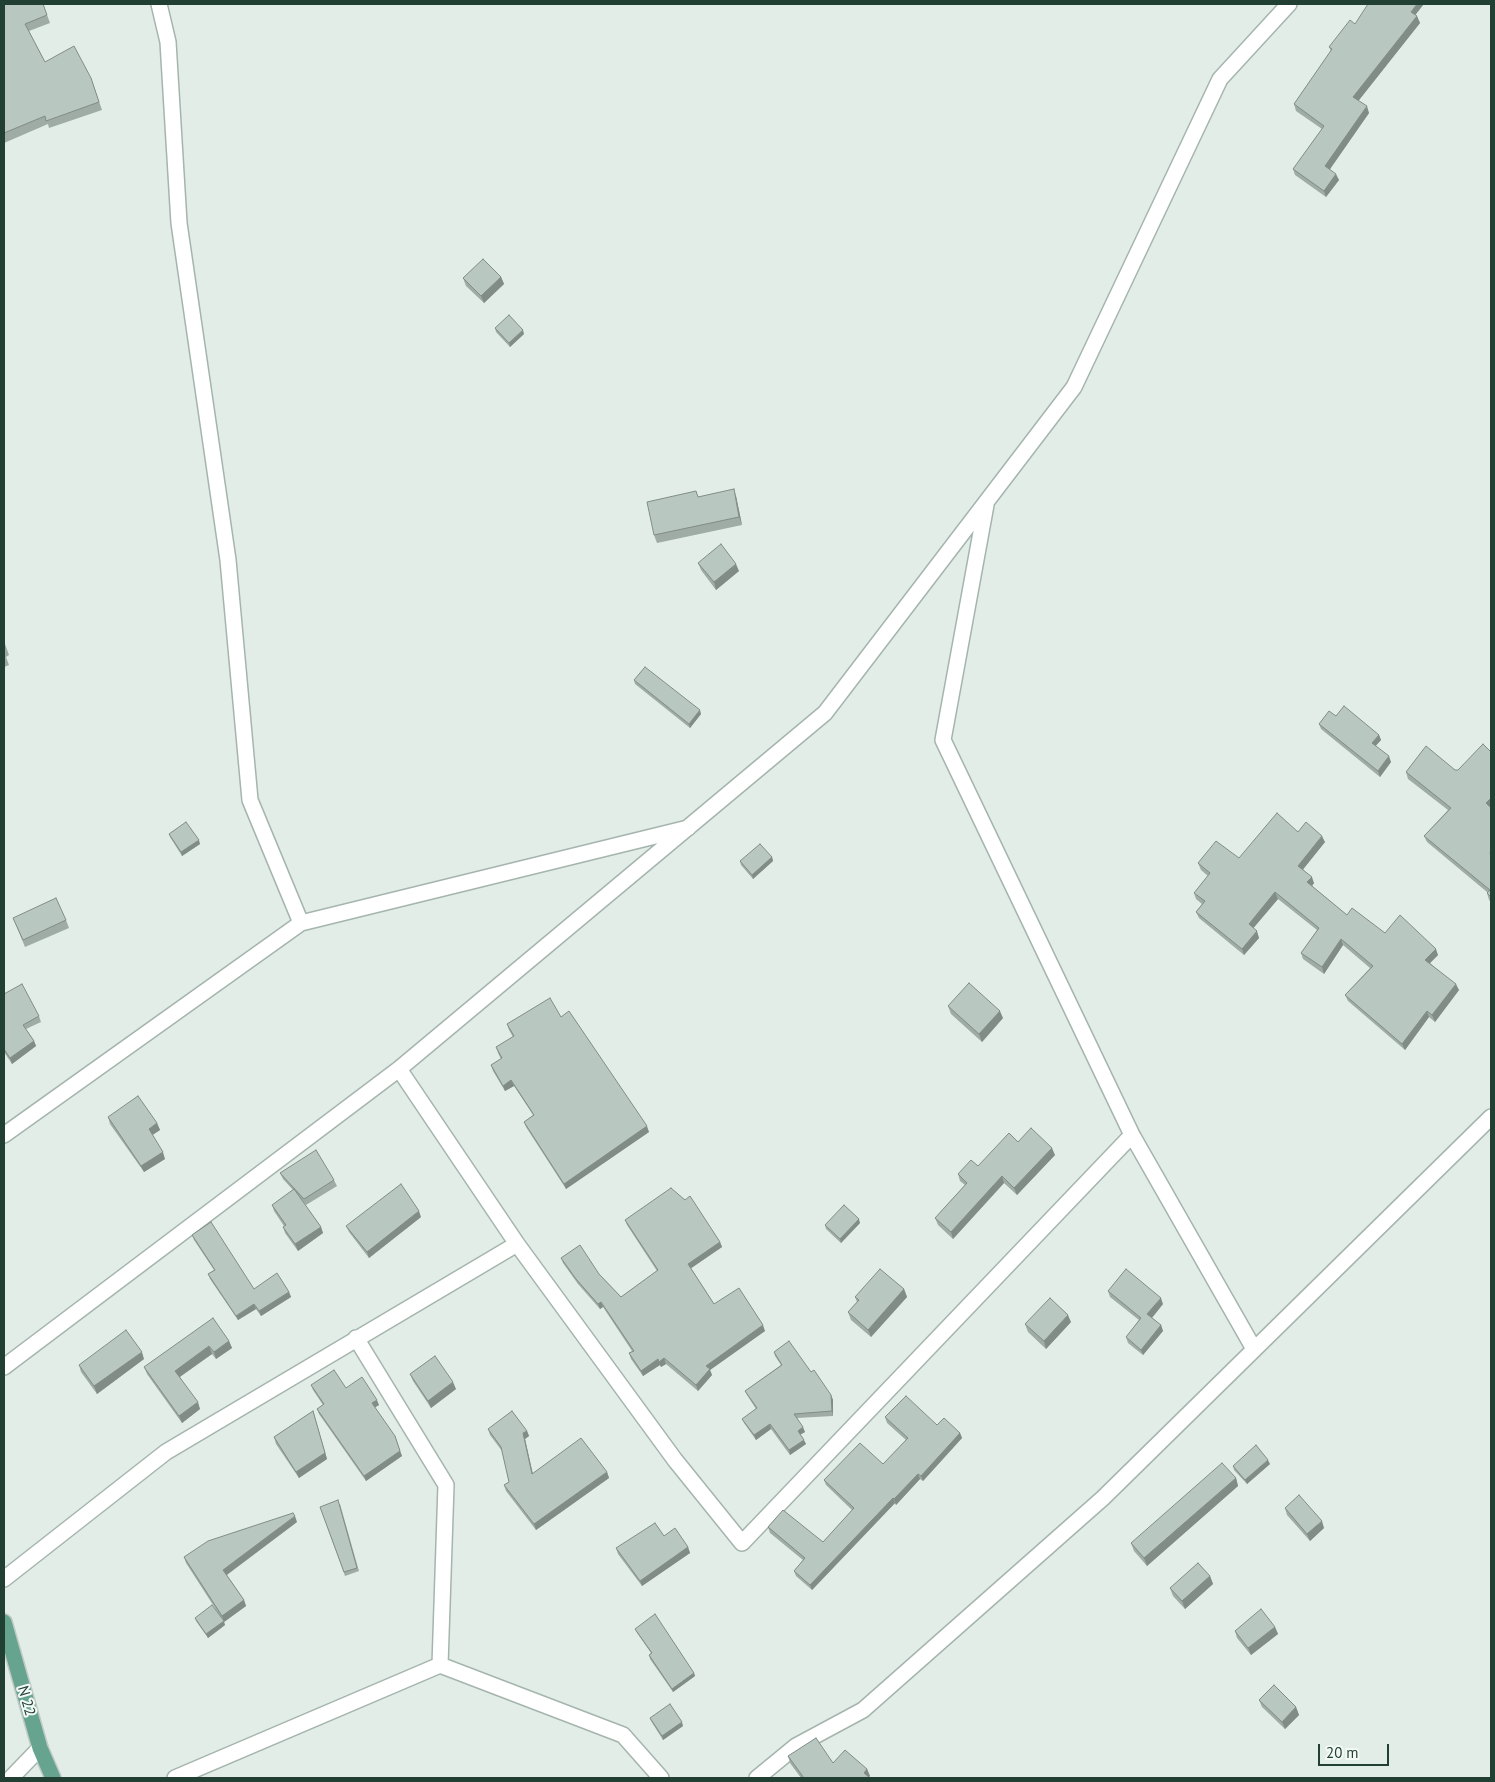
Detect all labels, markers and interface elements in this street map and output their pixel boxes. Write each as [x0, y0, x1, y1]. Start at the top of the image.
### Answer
street label: N 22 [13, 1684, 39, 1718]
scale bar [1320, 1734, 1391, 1766]
text: 20 m [1326, 1743, 1359, 1762]

